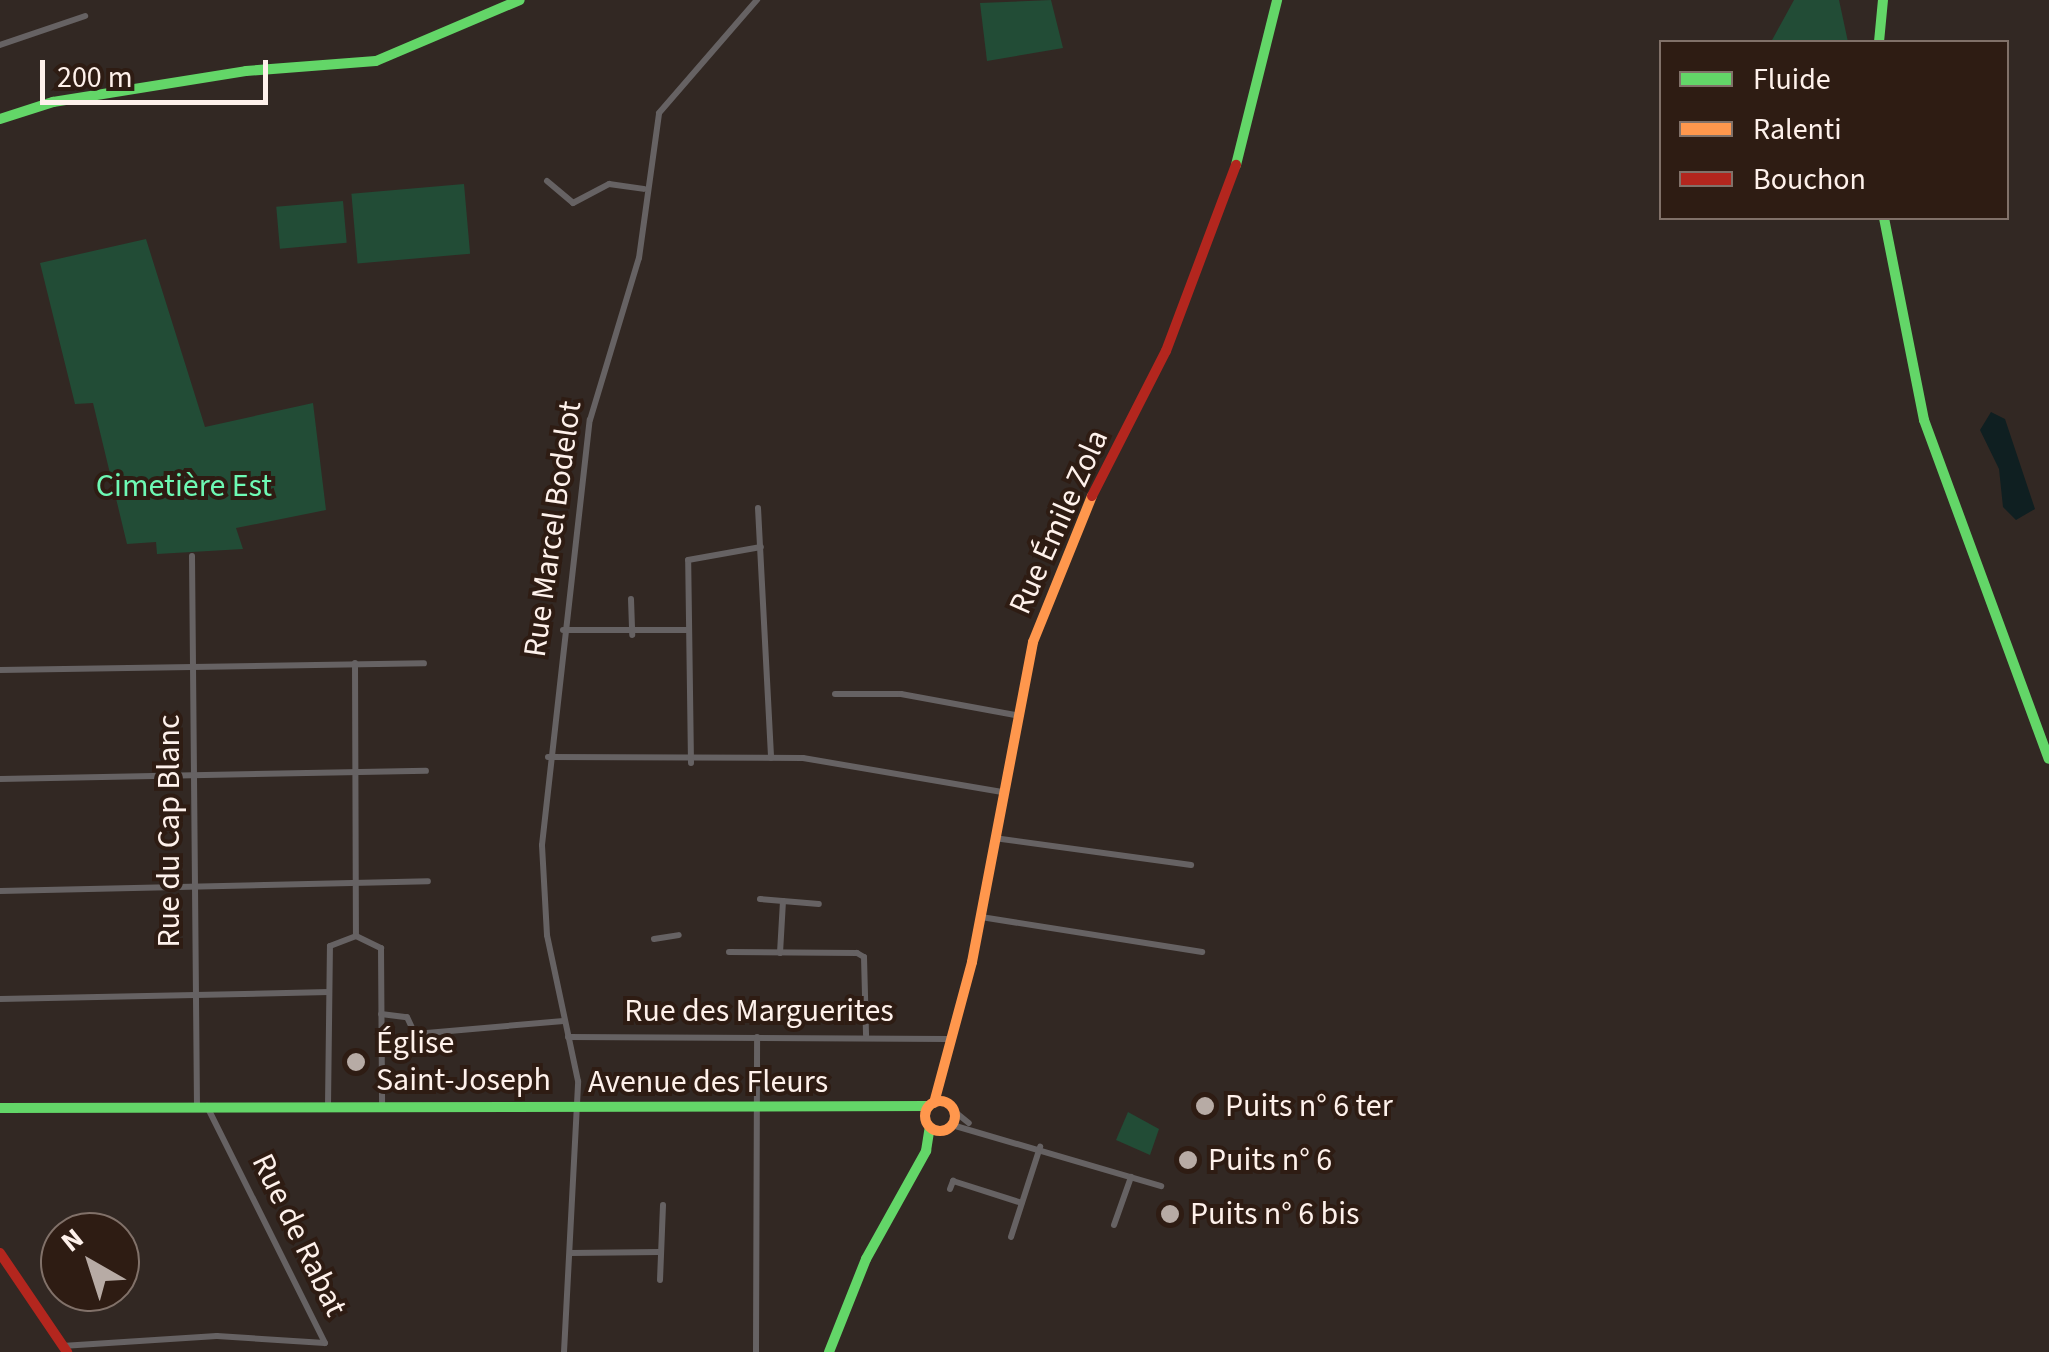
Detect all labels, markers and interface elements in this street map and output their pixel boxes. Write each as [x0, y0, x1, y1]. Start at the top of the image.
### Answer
scale bar [45, 40, 272, 102]
legend [1659, 40, 2009, 220]
text: 200 m [57, 56, 133, 99]
text: Fluide [1753, 58, 1831, 101]
text: Ralenti [1753, 108, 1842, 151]
text: Bouchon [1753, 158, 1866, 201]
street label: Rue Marcel Bodelot [516, 399, 590, 659]
street label: Rue Émile Zola [1001, 424, 1117, 620]
park label: Cimetière Est [96, 467, 272, 505]
street label: Rue du Cap Blanc [150, 714, 188, 948]
street label: Rue des Marguerites [624, 992, 894, 1030]
place label: Église Saint-Joseph [376, 1025, 551, 1100]
marker: Église Saint-Joseph [345, 1051, 367, 1073]
street label: Avenue des Fleurs [588, 1063, 828, 1101]
place label: Puits n° 6 ter [1225, 1087, 1393, 1125]
marker: Puits n° 6 ter [1194, 1095, 1216, 1117]
place label: Puits n° 6 [1208, 1141, 1332, 1179]
street label: Rue de Rabat [243, 1148, 355, 1322]
marker: Puits n° 6 [1177, 1149, 1199, 1171]
place label: Puits n° 6 bis [1190, 1195, 1359, 1233]
marker: Puits n° 6 bis [1159, 1203, 1181, 1225]
north arrow [40, 1212, 140, 1312]
text: N [53, 1219, 92, 1262]

